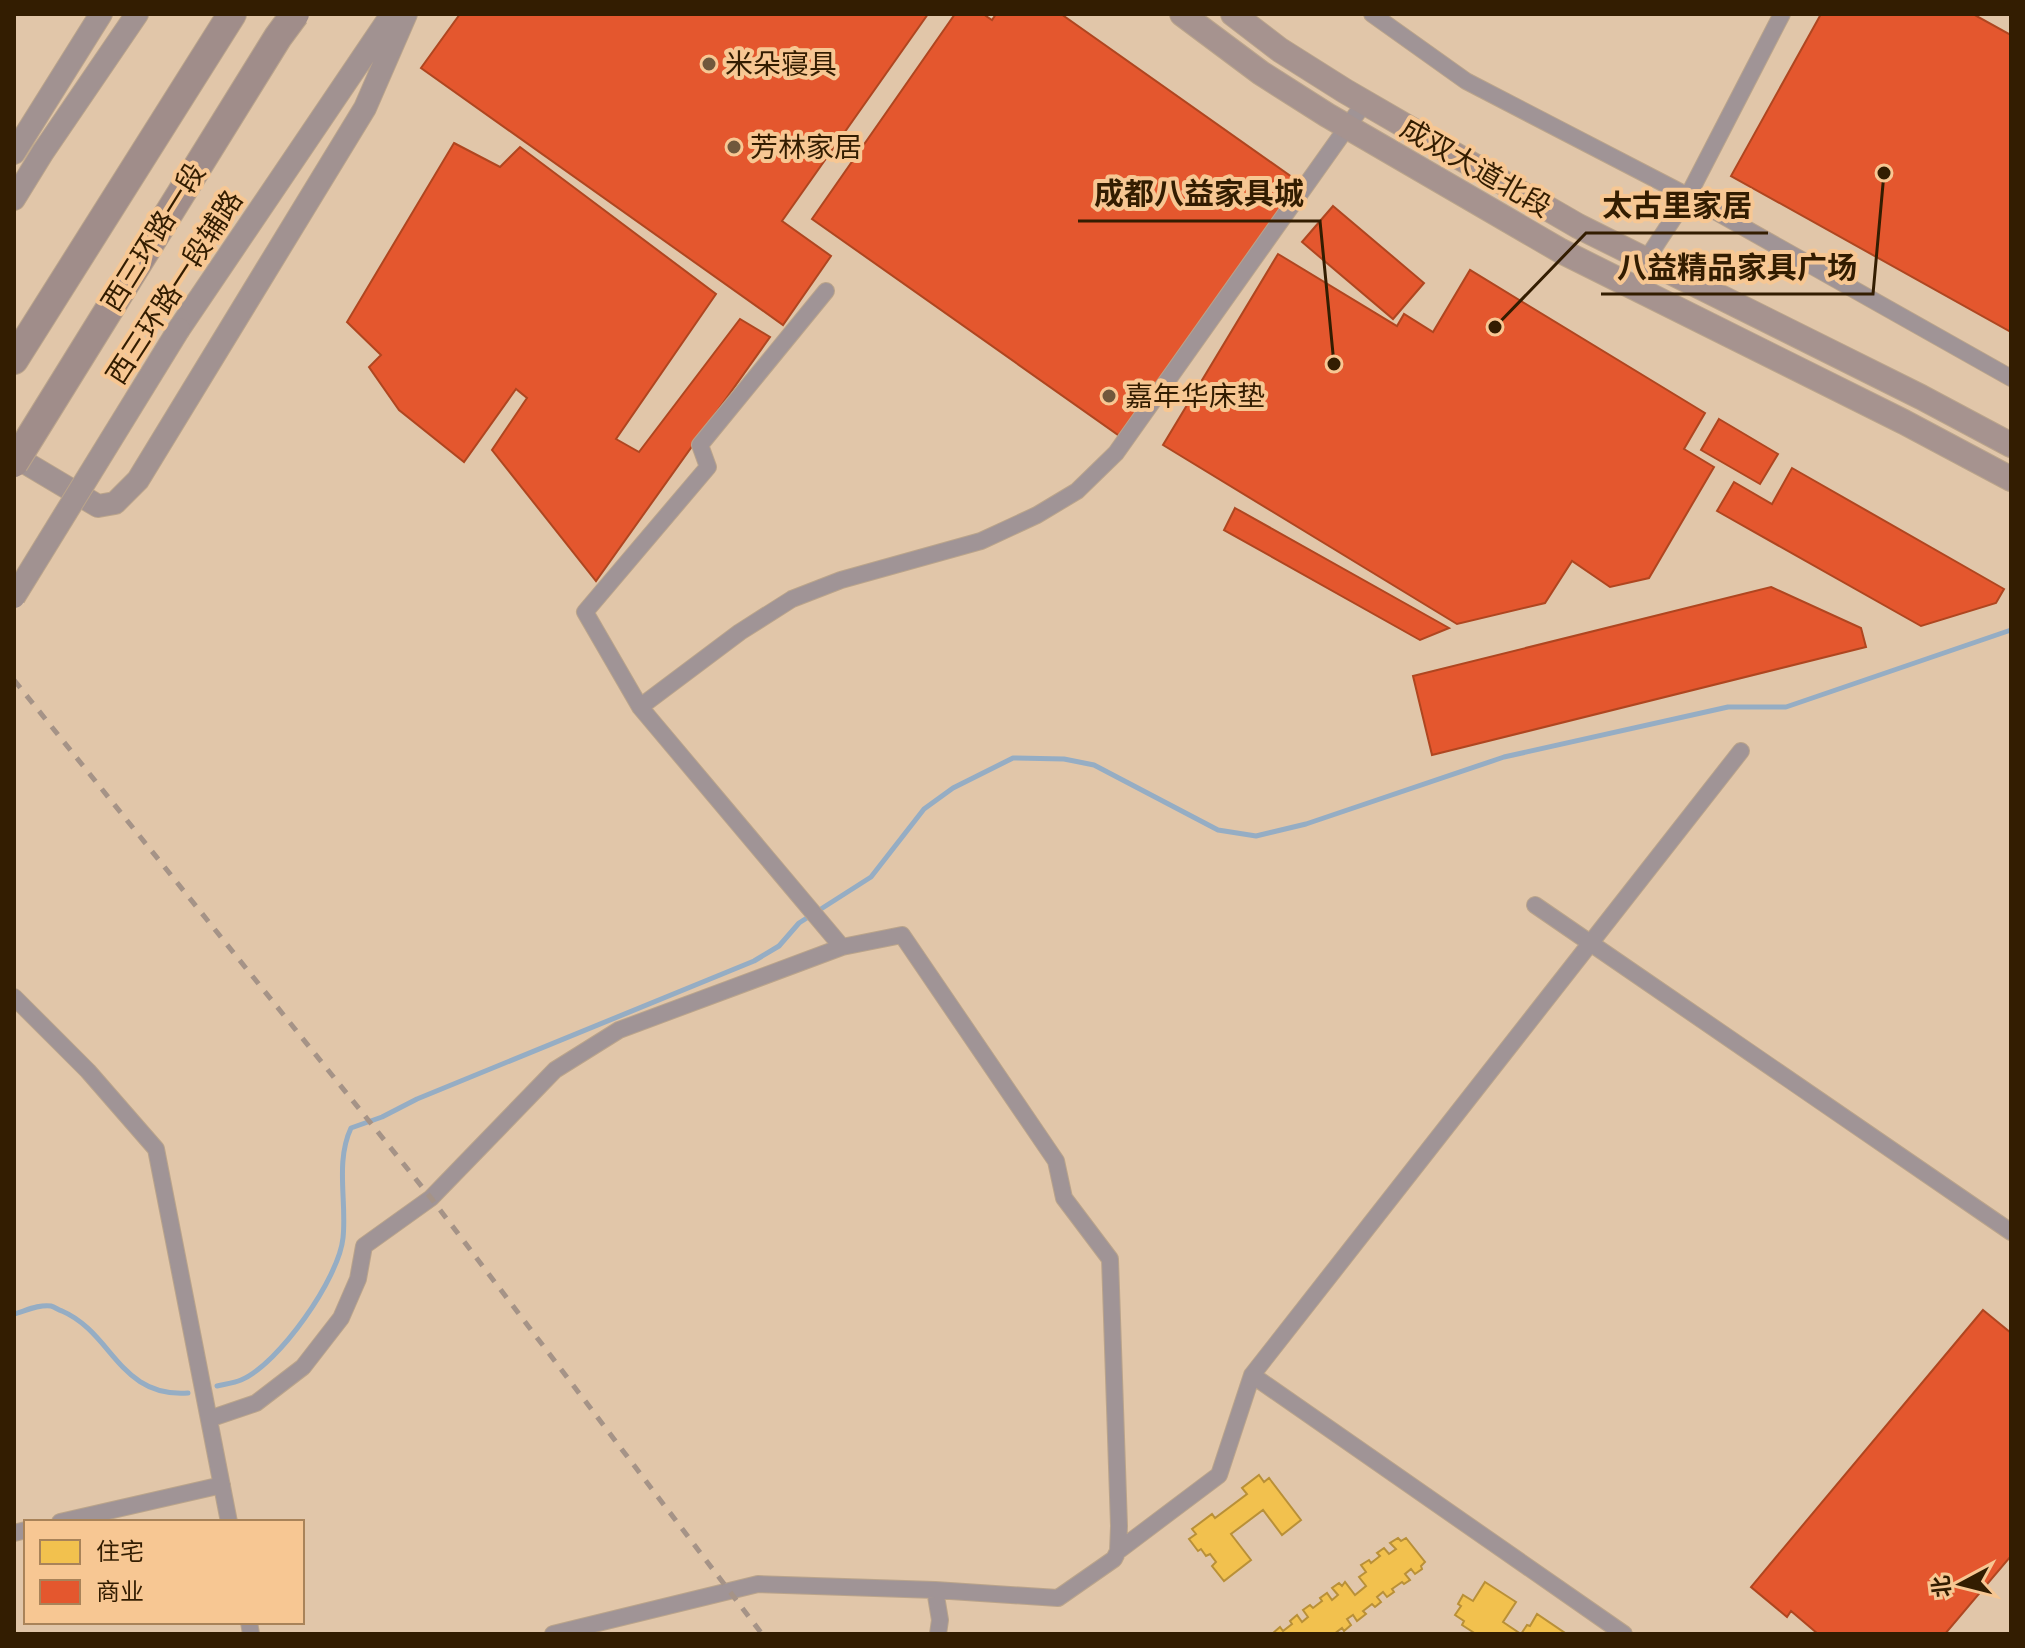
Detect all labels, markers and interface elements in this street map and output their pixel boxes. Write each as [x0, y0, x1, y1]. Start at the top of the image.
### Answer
place label: 米朵寝具 [725, 48, 837, 81]
marker: 米朵寝具 [700, 55, 718, 73]
street label: 成双大道北段 [1395, 111, 1557, 224]
place label: 芳林家居 [750, 131, 862, 164]
marker: 芳林家居 [725, 138, 743, 156]
street label: 西三环路一段 [95, 157, 212, 317]
callout: 成都八益家具城 [1078, 167, 1320, 221]
text: 成都八益家具城 [1094, 176, 1304, 212]
callout: 太古里家居 [1586, 179, 1768, 233]
street label: 西三环路一段辅路 [100, 184, 249, 390]
text: 太古里家居 [1602, 188, 1752, 224]
callout: 八益精品家具广场 [1601, 240, 1873, 294]
text: 八益精品家具广场 [1617, 250, 1857, 286]
place label: 嘉年华床垫 [1125, 380, 1265, 413]
marker: 嘉年华床垫 [1100, 387, 1118, 405]
legend [24, 1520, 304, 1624]
text: 住宅 [96, 1537, 144, 1566]
north arrow [1921, 1544, 2001, 1624]
text: 北 [1927, 1574, 1956, 1599]
text: 商业 [96, 1577, 144, 1606]

